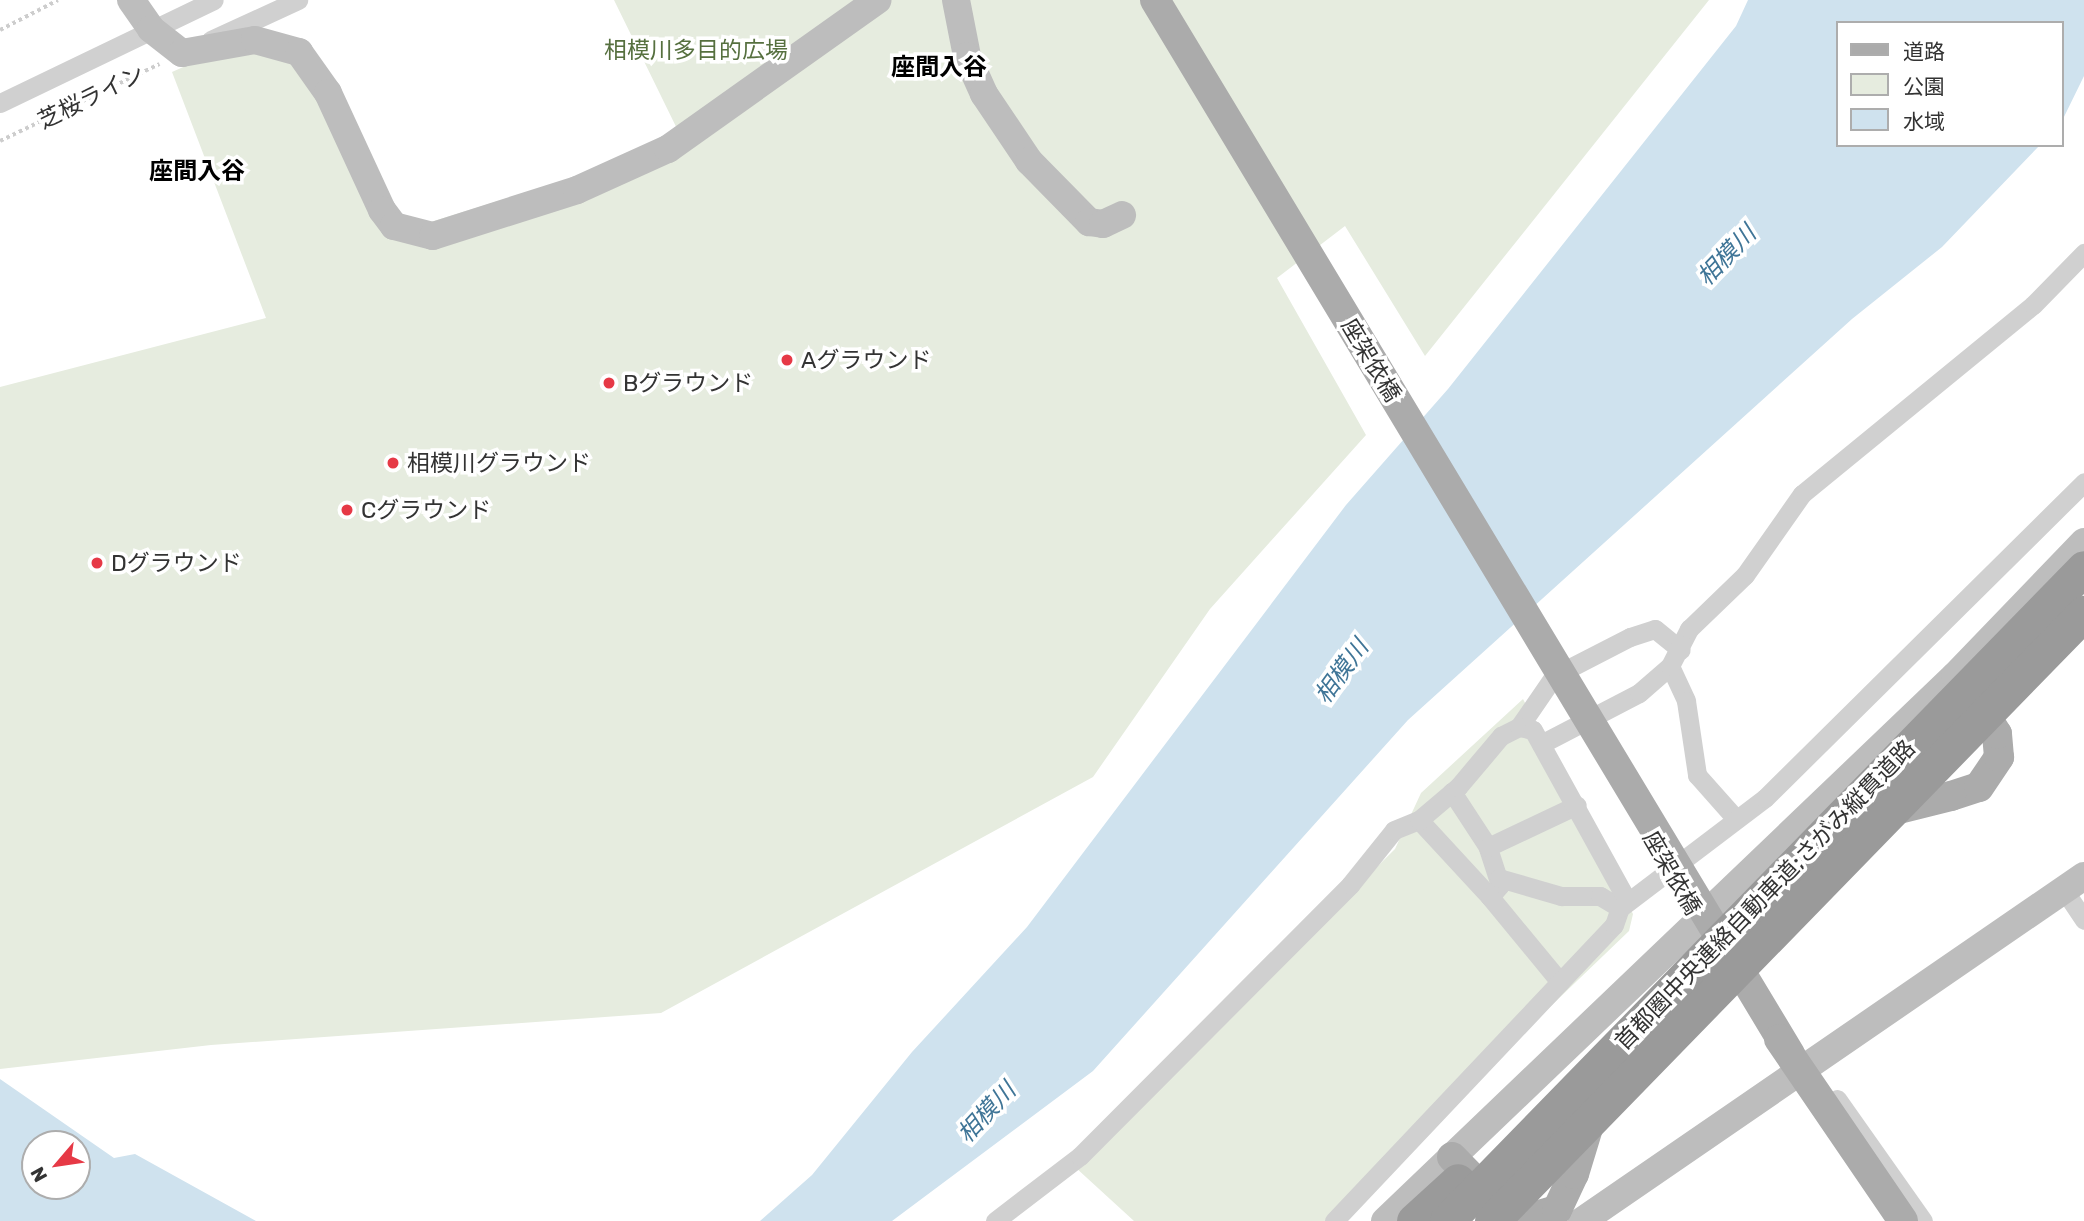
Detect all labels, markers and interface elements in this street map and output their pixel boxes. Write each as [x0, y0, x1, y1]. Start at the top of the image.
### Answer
legend [1836, 21, 2063, 147]
park label: 相模川多目的広場 [604, 36, 788, 64]
text: 道路 [1903, 39, 1945, 64]
district label: 座間入谷 [891, 54, 987, 82]
street label: 芝桜ライン [33, 59, 149, 135]
text: 公園 [1903, 74, 1945, 99]
text: 水域 [1903, 109, 1945, 134]
district label: 座間入谷 [149, 158, 245, 186]
water label: 相模川 [1692, 220, 1762, 292]
street label: 座架依橋 [1335, 313, 1407, 407]
place label: Aグラウンド [801, 346, 931, 374]
marker: Aグラウンド [779, 352, 795, 368]
place label: Bグラウンド [623, 369, 753, 397]
marker: Bグラウンド [601, 375, 617, 391]
place label: 相模川グラウンド [407, 449, 591, 477]
marker: 相模川グラウンド [385, 455, 401, 471]
place label: Cグラウンド [361, 496, 491, 524]
marker: Cグラウンド [339, 502, 355, 518]
place label: Dグラウンド [111, 549, 242, 577]
marker: Dグラウンド [89, 555, 105, 571]
water label: 相模川 [1309, 634, 1375, 710]
street label: 首都圏中央連絡自動車道;さがみ縦貫道路 [1609, 734, 1921, 1056]
street label: 座架依橋 [1637, 826, 1707, 920]
water label: 相模川 [952, 1077, 1022, 1149]
north arrow [21, 1130, 91, 1200]
text: N [26, 1163, 52, 1186]

